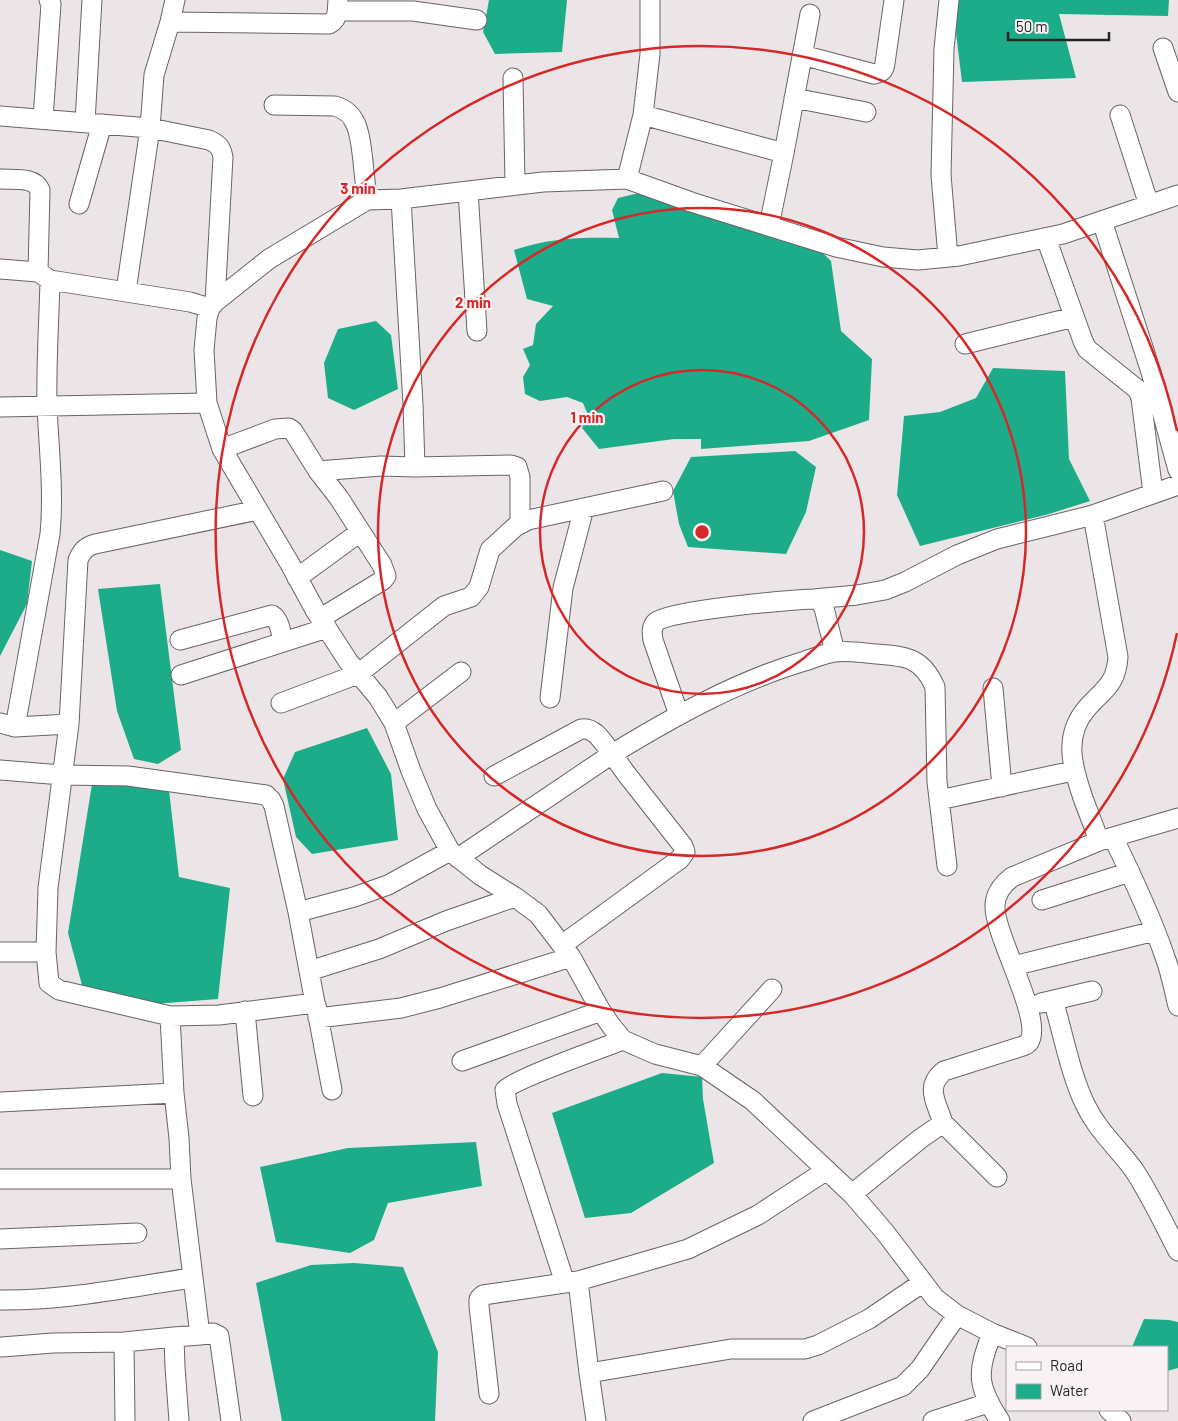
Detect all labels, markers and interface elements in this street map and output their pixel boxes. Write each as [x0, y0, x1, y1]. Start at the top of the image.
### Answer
scale bar [1008, 10, 1109, 42]
text: 50 m [1016, 17, 1048, 35]
text: 3 min [340, 179, 376, 197]
text: 2 min [455, 293, 491, 311]
text: 1 min [571, 408, 603, 426]
centre of rings [693, 523, 711, 541]
legend [1006, 1346, 1168, 1411]
text: Road [1050, 1356, 1083, 1374]
text: Water [1050, 1381, 1089, 1399]

